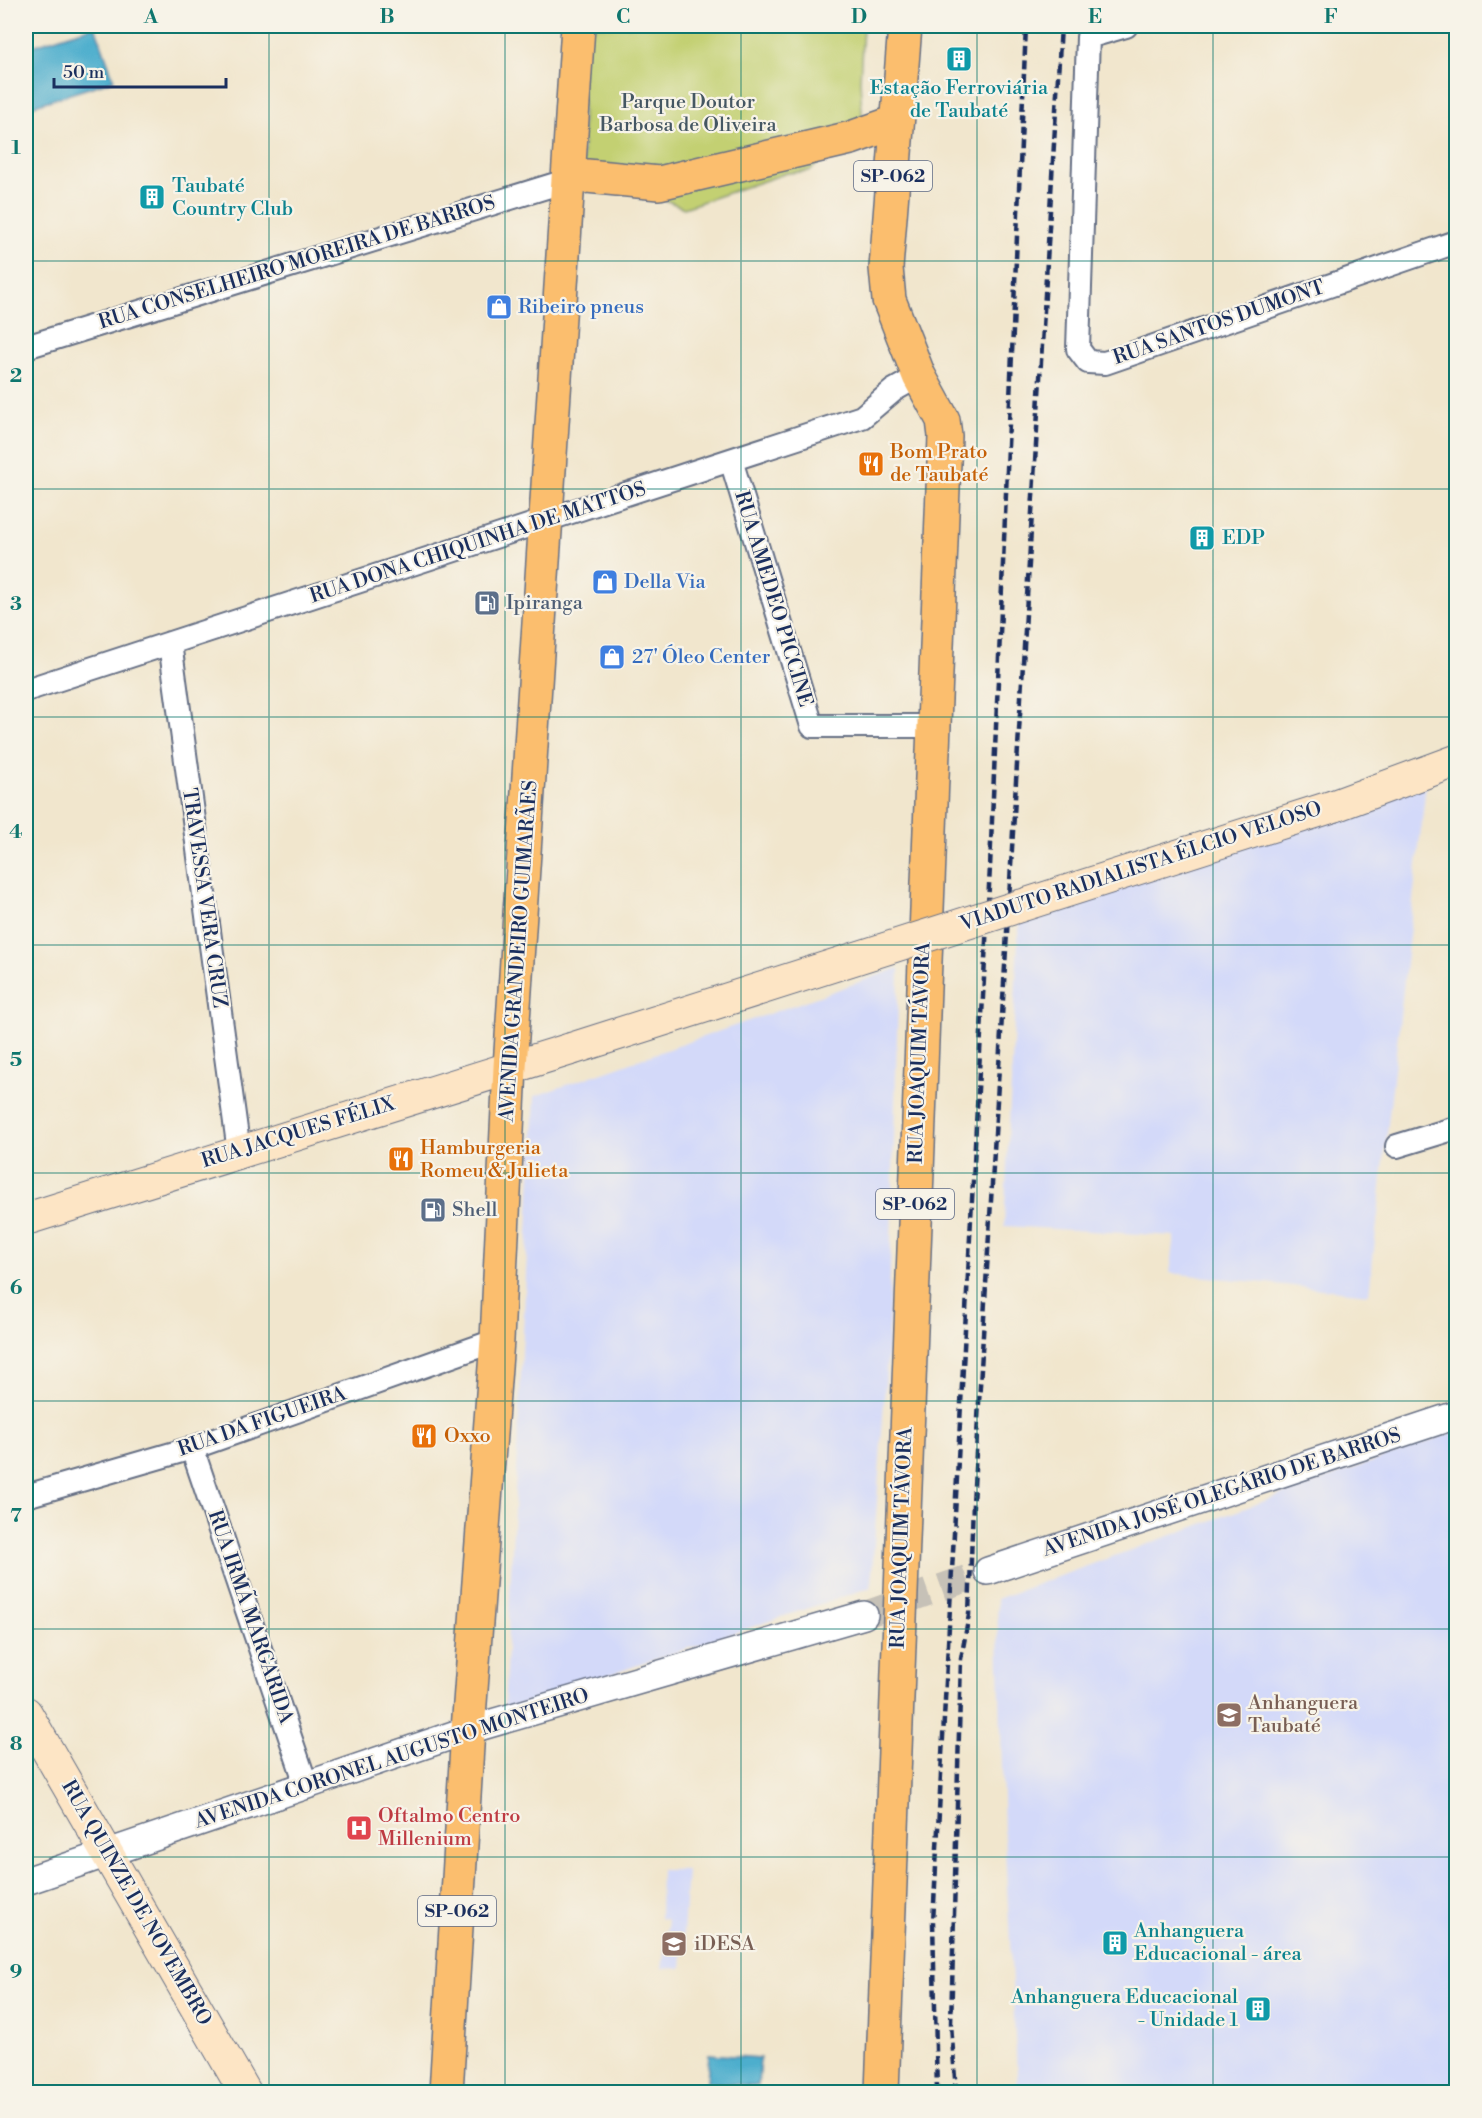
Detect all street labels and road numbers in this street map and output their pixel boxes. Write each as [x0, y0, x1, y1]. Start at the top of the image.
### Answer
road number: SP-062 [854, 161, 932, 191]
street label: RUA CONSELHEIRO MOREIRA DE BARROS [96, 191, 498, 335]
street label: RUA SANTOS DUMONT [1110, 275, 1328, 371]
street label: RUA DONA CHIQUINHA DE MATTOS [307, 477, 649, 609]
street label: RUA AMEDEO PICCINE [728, 488, 818, 710]
street label: AVENIDA GRANDEIRO GUIMARÃES [493, 779, 543, 1124]
street label: TRAVESSA VERA CRUZ [176, 786, 232, 1010]
street label: VIADUTO RADIALISTA ÉLCIO VELOSO [956, 796, 1325, 938]
street label: RUA JOAQUIM TÁVORA [903, 940, 936, 1164]
street label: RUA JACQUES FÉLIX [198, 1091, 398, 1174]
road number: SP-062 [876, 1189, 954, 1219]
street label: RUA DA FIGUEIRA [175, 1381, 351, 1463]
street label: AVENIDA JOSÉ OLEGÁRIO DE BARROS [1038, 1422, 1404, 1563]
street label: RUA JOAQUIM TÁVORA [885, 1425, 918, 1649]
street label: RUA IRMÃ MARGARIDA [202, 1506, 301, 1728]
street label: AVENIDA CORONEL AUGUSTO MONTEIRO [191, 1683, 592, 1835]
street label: RUA QUINZE DE NOVEMBRO [55, 1776, 217, 2030]
road number: SP-062 [418, 1896, 496, 1926]

